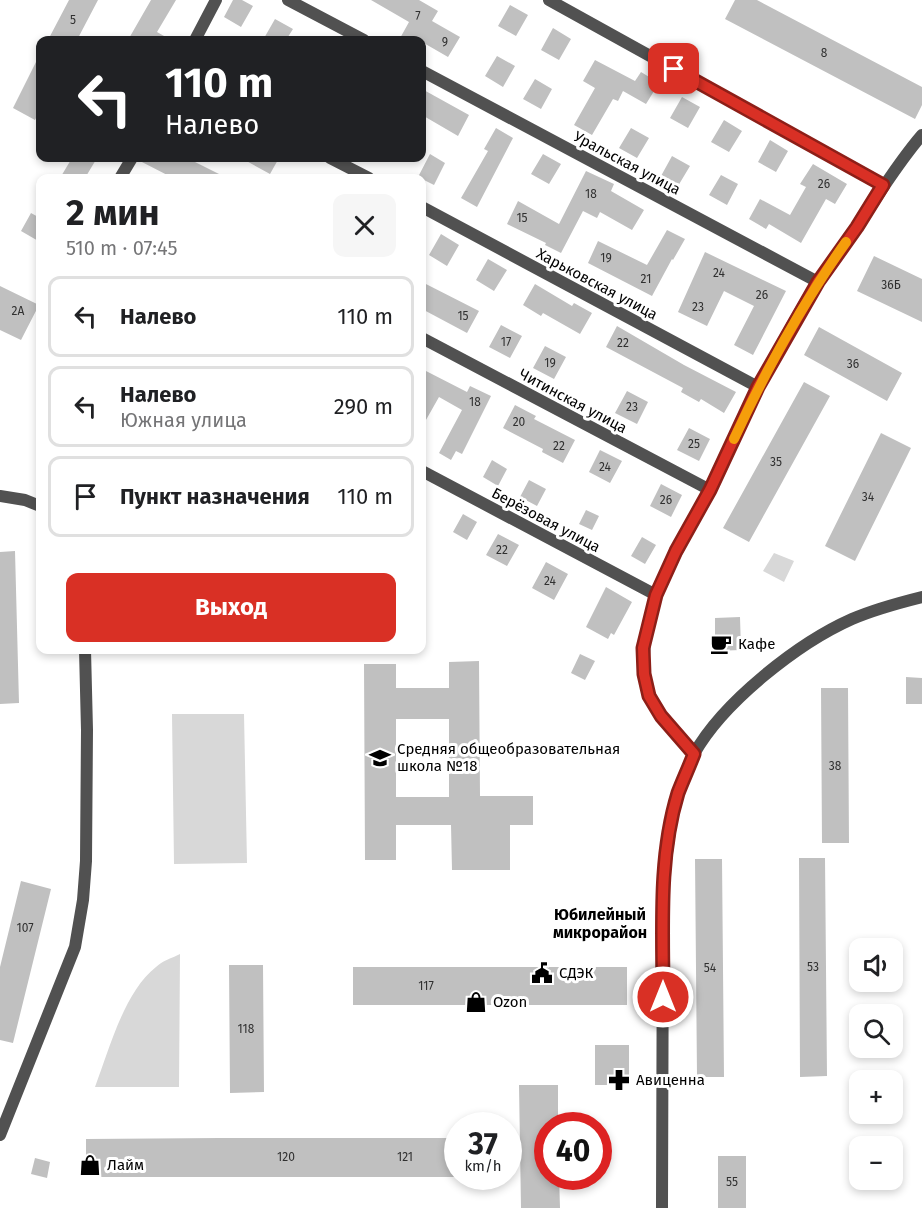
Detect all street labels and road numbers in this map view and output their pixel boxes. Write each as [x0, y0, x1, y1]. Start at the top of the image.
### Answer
street label: Уральская улица [571, 127, 683, 199]
street label: Харьковская улица [533, 244, 661, 324]
street label: Читинская улица [516, 365, 630, 437]
street label: Берёзовая улица [489, 484, 603, 556]

